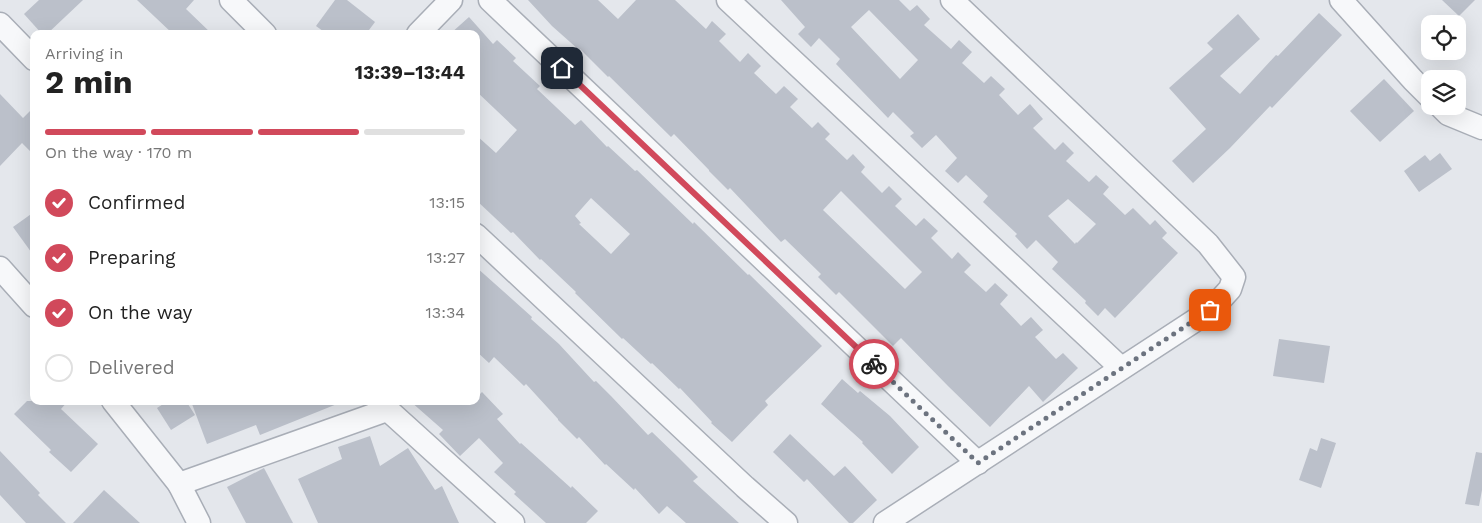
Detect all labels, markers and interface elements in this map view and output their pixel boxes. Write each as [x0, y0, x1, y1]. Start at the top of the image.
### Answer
map controls [1421, 15, 1466, 115]
button: locate [1421, 15, 1466, 60]
text: Arriving in [45, 44, 123, 63]
pin [541, 47, 583, 89]
icon: home [548, 54, 576, 82]
text: 13:39–13:44 [355, 61, 465, 84]
text: 2 min [45, 63, 133, 101]
button: layers [1421, 70, 1466, 115]
text: On the way · 170 m [45, 143, 192, 162]
icon: check [45, 189, 73, 217]
text: Confirmed [88, 191, 185, 214]
text: 13:15 [429, 193, 465, 212]
icon: check [45, 244, 73, 272]
text: Preparing [88, 246, 175, 269]
text: 13:27 [427, 248, 465, 267]
pin [1189, 289, 1231, 331]
icon: bag [1196, 296, 1224, 324]
icon: check [45, 299, 73, 327]
text: On the way [88, 301, 192, 324]
text: 13:34 [426, 303, 465, 322]
courier [849, 339, 899, 389]
icon: bike [860, 350, 888, 378]
text: Delivered [88, 356, 175, 379]

